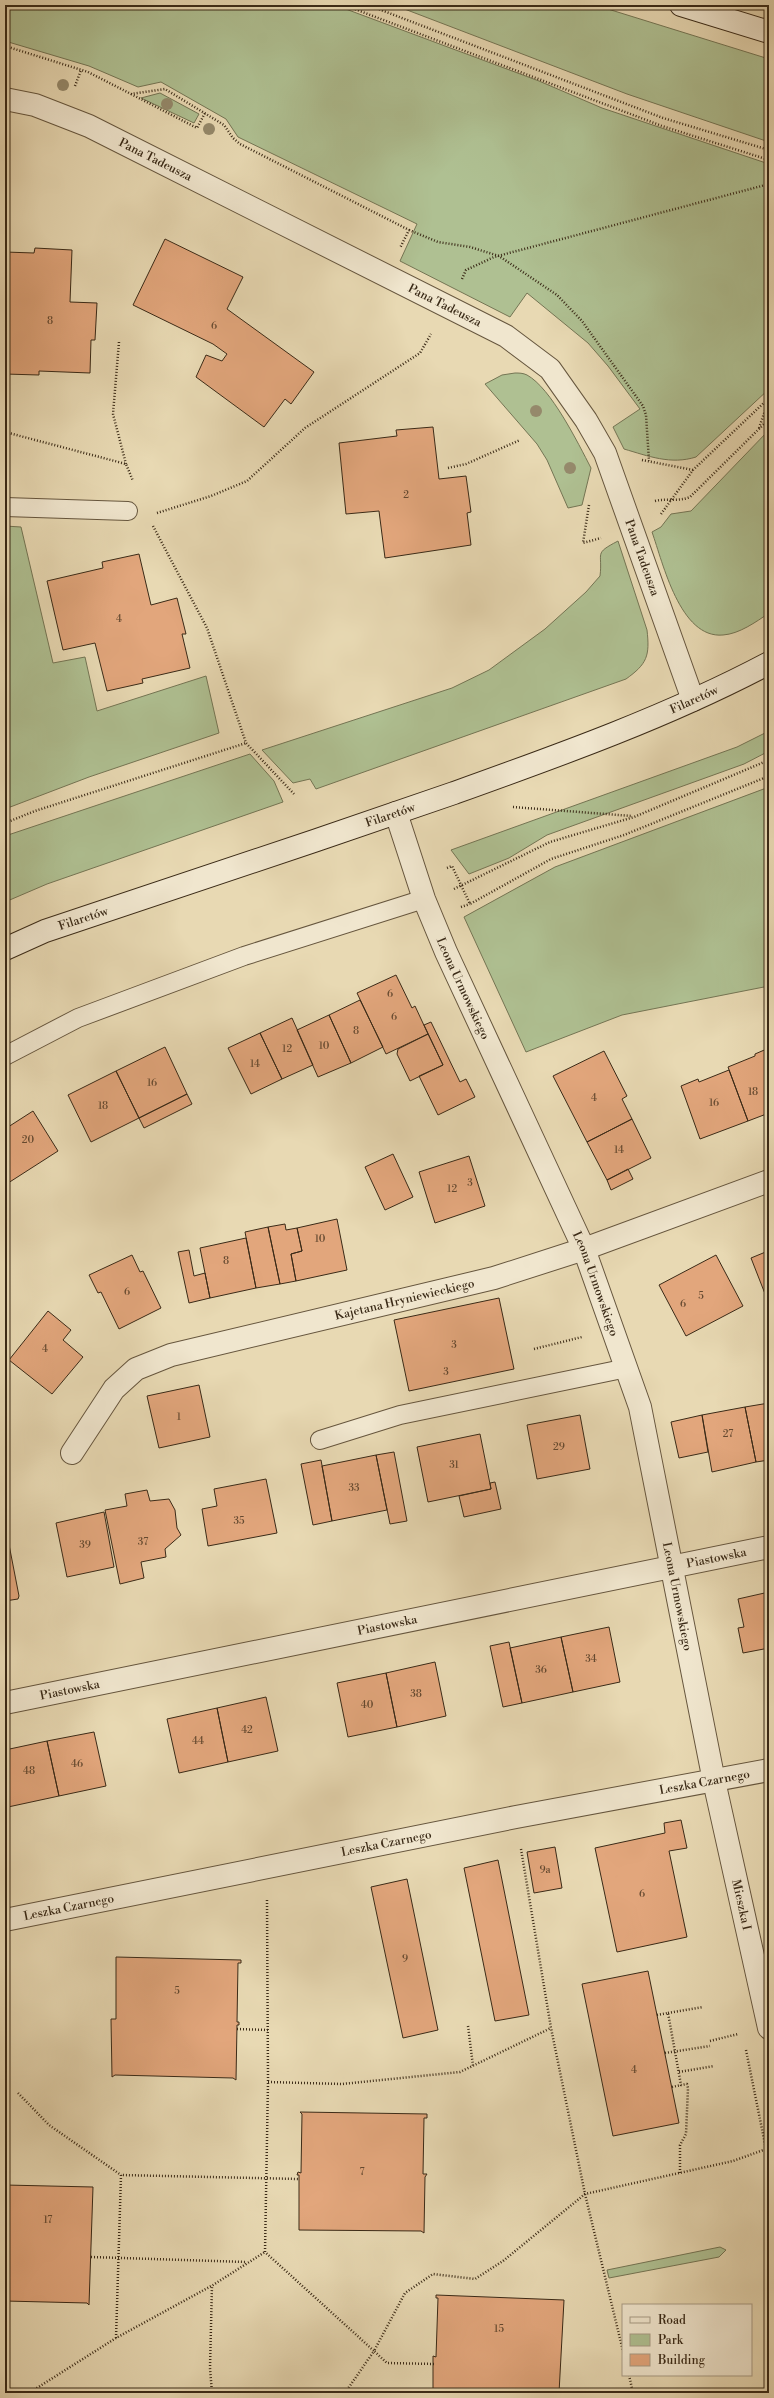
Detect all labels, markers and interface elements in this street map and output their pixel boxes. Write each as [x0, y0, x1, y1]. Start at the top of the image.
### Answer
street label: Pana Tadeusza [116, 135, 195, 185]
street label: Pana Tadeusza [406, 281, 485, 330]
house number: 8 [47, 315, 53, 327]
house number: 6 [211, 320, 217, 332]
house number: 2 [403, 489, 409, 501]
street label: Pana Tadeusza [622, 517, 663, 599]
house number: 4 [116, 613, 122, 625]
street label: Filaretów [667, 682, 721, 717]
street label: Filaretów [363, 799, 418, 830]
street label: Filaretów [56, 903, 111, 934]
street label: Leona Urmowskiego [433, 935, 493, 1042]
house number: 6 [387, 988, 393, 1000]
house number: 6 [391, 1011, 397, 1023]
house number: 8 [353, 1025, 359, 1037]
house number: 10 [319, 1040, 330, 1052]
house number: 12 [282, 1043, 292, 1055]
house number: 14 [250, 1058, 260, 1070]
house number: 16 [147, 1077, 157, 1089]
house number: 18 [748, 1086, 758, 1098]
house number: 4 [591, 1092, 597, 1104]
house number: 16 [709, 1097, 719, 1109]
house number: 18 [98, 1100, 108, 1112]
house number: 20 [22, 1134, 35, 1146]
house number: 14 [614, 1144, 624, 1156]
house number: 3 [467, 1177, 473, 1189]
house number: 12 [447, 1183, 457, 1195]
street label: Leona Urmowskiego [569, 1229, 622, 1338]
house number: 10 [315, 1233, 326, 1245]
house number: 8 [223, 1255, 229, 1267]
street label: Kajetana Hryniewieckiego [333, 1275, 476, 1323]
house number: 6 [124, 1286, 130, 1298]
house number: 5 [698, 1290, 704, 1302]
house number: 6 [680, 1298, 686, 1310]
house number: 3 [451, 1339, 457, 1351]
house number: 4 [42, 1343, 48, 1355]
house number: 3 [443, 1366, 449, 1378]
house number: 1 [177, 1411, 182, 1423]
house number: 27 [723, 1428, 733, 1440]
house number: 29 [553, 1441, 565, 1453]
house number: 31 [449, 1459, 459, 1471]
house number: 33 [348, 1482, 360, 1494]
house number: 35 [233, 1515, 245, 1527]
house number: 37 [138, 1536, 148, 1548]
house number: 39 [79, 1539, 91, 1551]
street label: Leona Urmowskiego [659, 1541, 696, 1652]
street label: Piastowska [685, 1544, 748, 1571]
street label: Piastowska [356, 1611, 419, 1638]
house number: 34 [585, 1653, 597, 1665]
house number: 36 [535, 1664, 547, 1676]
street label: Piastowska [38, 1676, 102, 1703]
house number: 38 [410, 1688, 422, 1700]
house number: 40 [361, 1699, 374, 1711]
house number: 42 [241, 1724, 253, 1736]
house number: 44 [192, 1735, 204, 1747]
house number: 46 [71, 1758, 83, 1770]
house number: 48 [23, 1765, 35, 1777]
street label: Leszka Czarnego [658, 1766, 751, 1798]
street label: Leszka Czarnego [340, 1827, 433, 1860]
house number: 9a [539, 1864, 551, 1876]
street label: Mieszka I [729, 1878, 755, 1932]
house number: 6 [639, 1888, 645, 1900]
street label: Leszka Czarnego [22, 1891, 116, 1924]
house number: 9 [402, 1953, 408, 1965]
house number: 5 [174, 1985, 180, 1997]
house number: 4 [631, 2064, 637, 2076]
house number: 7 [359, 2166, 365, 2178]
house number: 17 [44, 2214, 52, 2226]
legend [622, 2304, 752, 2376]
text: Road [658, 2313, 686, 2328]
house number: 15 [494, 2323, 504, 2335]
text: Park [658, 2333, 684, 2348]
text: Building [657, 2353, 706, 2368]

